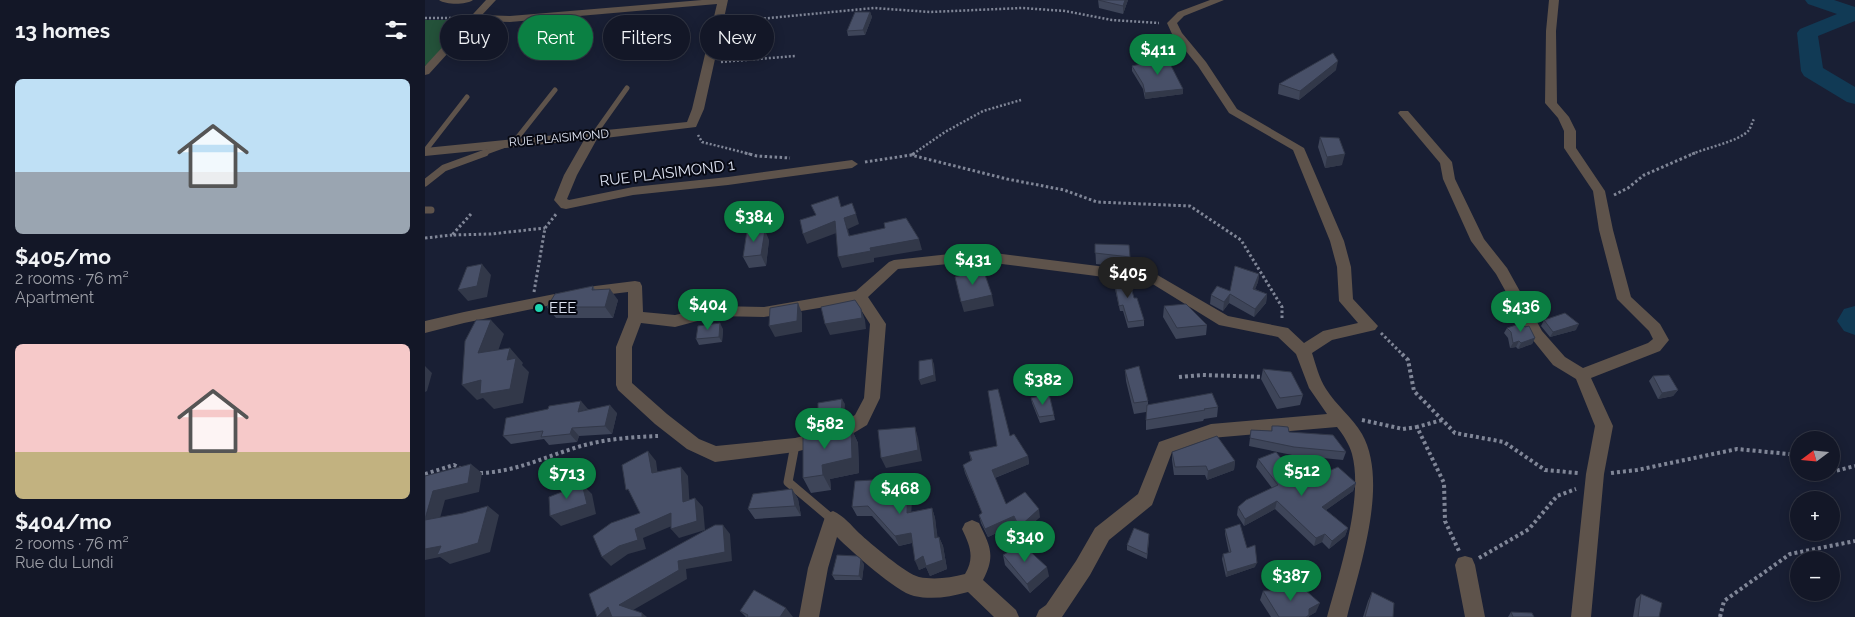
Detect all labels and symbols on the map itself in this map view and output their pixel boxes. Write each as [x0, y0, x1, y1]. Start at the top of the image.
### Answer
pin: $411 [1128, 34, 1188, 76]
street label: RUE PLAISIMOND [508, 127, 610, 149]
street label: RUE PLAISIMOND 1 [599, 156, 736, 190]
pin: $384 [724, 200, 784, 243]
pin: $431 [943, 244, 1003, 286]
pin: $405 [1098, 256, 1158, 299]
pin: $404 [678, 288, 738, 331]
pin: $436 [1491, 290, 1551, 333]
place label: EEE [549, 299, 576, 317]
marker: EEE [533, 302, 545, 314]
pin: $382 [1013, 364, 1073, 406]
pin: $582 [795, 408, 855, 450]
north arrow [1790, 431, 1840, 481]
pin: $512 [1272, 454, 1332, 497]
pin: $713 [537, 458, 597, 500]
pin: $468 [870, 472, 930, 515]
pin: $340 [995, 520, 1055, 563]
pin: $387 [1261, 560, 1321, 602]

